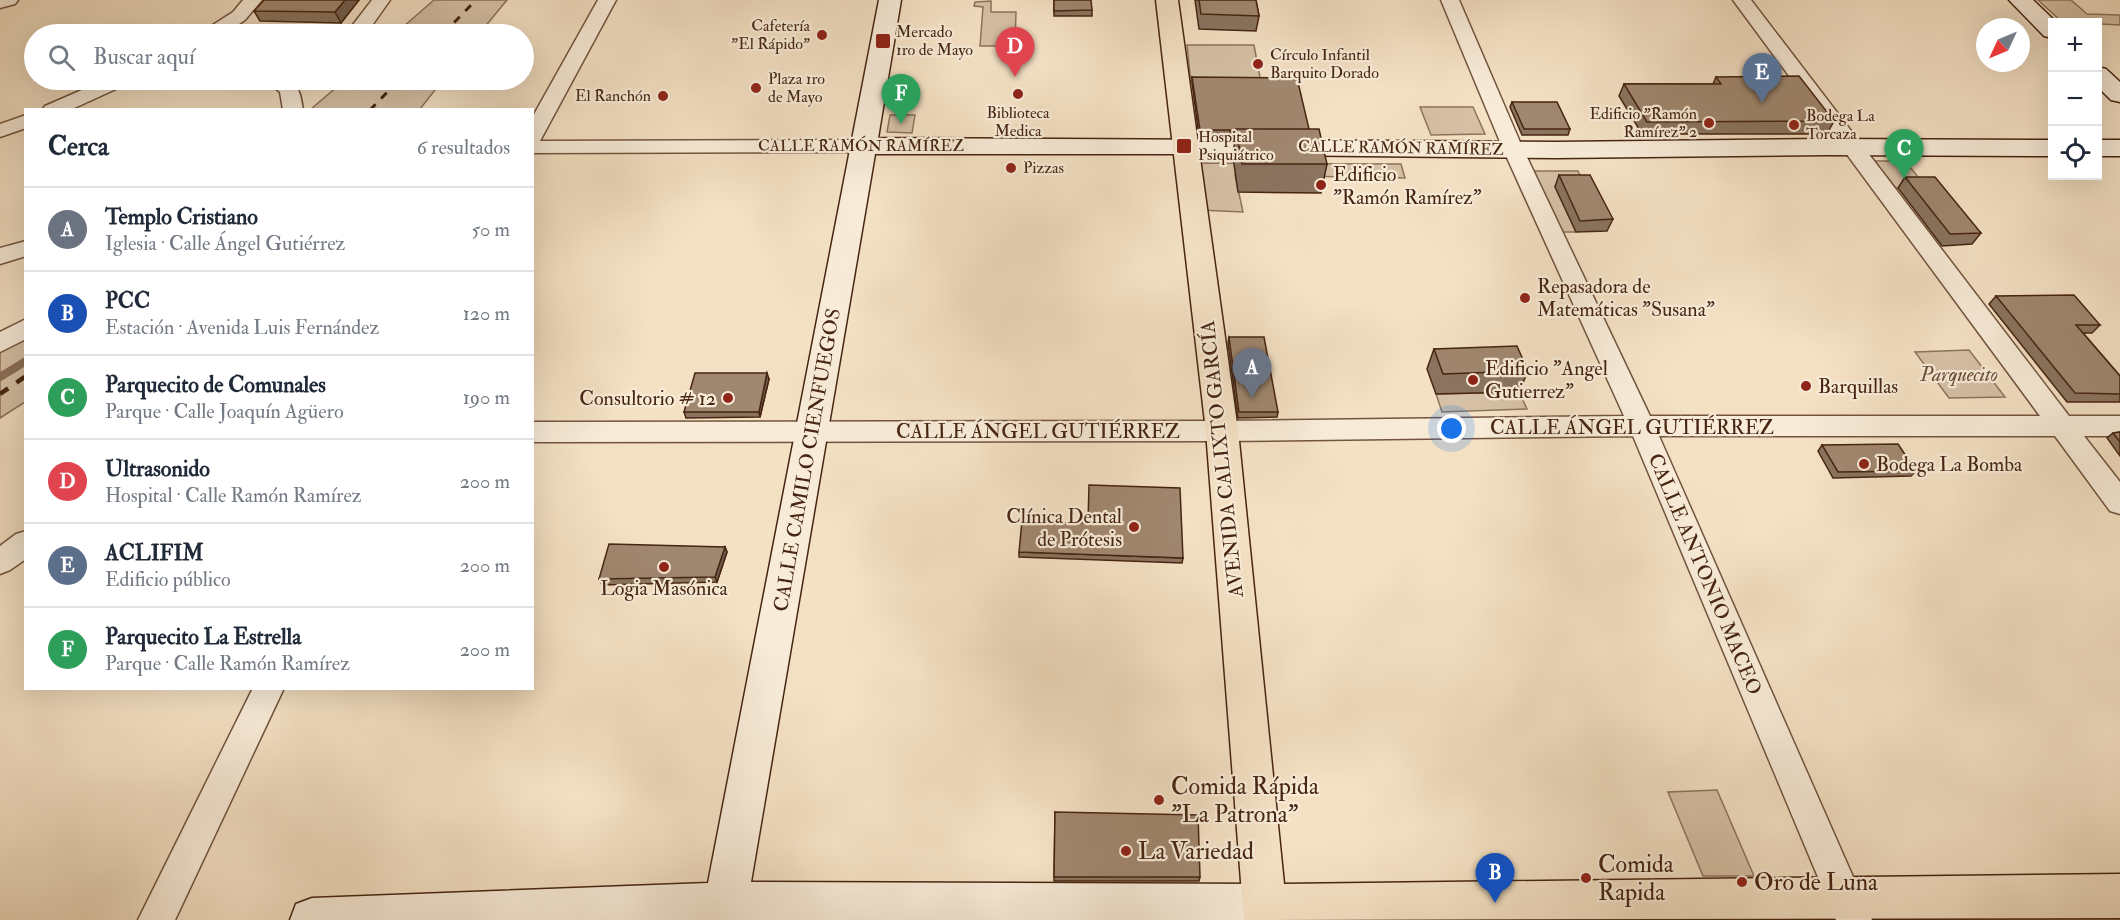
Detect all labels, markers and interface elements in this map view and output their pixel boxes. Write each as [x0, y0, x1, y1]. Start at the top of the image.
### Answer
place label: Cafetería "El Rápido" [731, 16, 810, 55]
north arrow [1976, 18, 2030, 72]
map controls [2048, 18, 2102, 180]
button: + [2048, 18, 2102, 72]
place label: Mercado 1ro de Mayo [896, 22, 973, 60]
search box [24, 24, 534, 90]
marker: Cafetería "El Rápido" [815, 28, 829, 42]
pin: D [996, 28, 1034, 77]
marker: Mercado 1ro de Mayo [874, 32, 892, 50]
icon: search [45, 41, 78, 74]
text: Buscar aquí [93, 43, 195, 71]
place label: Círculo Infantil Barquito Dorado [1270, 45, 1379, 83]
pin: E [1742, 54, 1782, 103]
marker: Círculo Infantil Barquito Dorado [1251, 57, 1265, 71]
place label: Plaza 1ro de Mayo [768, 69, 825, 107]
button: − [2048, 72, 2102, 126]
pin: F [882, 74, 920, 124]
marker: Plaza 1ro de Mayo [749, 81, 763, 95]
place label: El Ranchón [575, 86, 651, 106]
marker: Biblioteca Medica [1011, 87, 1025, 101]
marker: El Ranchón [656, 89, 670, 103]
place label: Biblioteca Medica [986, 103, 1050, 141]
place label: Edificio "Ramón Ramírez" 2 [1589, 104, 1697, 142]
place label: Bodega La Torcaza [1806, 106, 1875, 144]
marker: Edificio "Ramón Ramírez" 2 [1702, 116, 1716, 130]
marker: Bodega La Torcaza [1787, 118, 1801, 132]
button: locate [2048, 126, 2102, 180]
place label: Hospital Psiquiátrico [1198, 127, 1274, 165]
pin: C [1884, 130, 1924, 179]
text: Cerca [48, 131, 109, 163]
text: 6 resultados [417, 135, 510, 160]
street label: CALLE RAMÓN RAMÍREZ [758, 135, 964, 156]
street label: CALLE RAMÓN RAMÍREZ [1298, 135, 1504, 160]
marker: Hospital Psiquiátrico [1175, 137, 1193, 155]
place label: Pizzas [1023, 158, 1064, 178]
marker: Pizzas [1004, 161, 1018, 175]
place label: Edificio "Ramón Ramírez" [1333, 162, 1482, 210]
marker: Edificio "Ramón Ramírez" [1314, 178, 1328, 192]
text: Templo Cristiano [105, 203, 258, 231]
text: A [61, 217, 74, 242]
text: 50 m [471, 217, 510, 242]
text: Iglesia · Calle Ángel Gutiérrez [105, 231, 345, 256]
place label: Repasadora de Matemáticas "Susana" [1537, 274, 1715, 322]
text: PCC [105, 287, 150, 315]
marker: Repasadora de Matemáticas "Susana" [1518, 291, 1532, 305]
text: B [61, 301, 74, 326]
text: 120 m [463, 301, 510, 326]
street label: CALLE CAMILO CIENFUEGOS [768, 306, 846, 614]
text: Estación · Avenida Luis Fernández [105, 315, 379, 340]
street label: AVENIDA CALIXTO GARCÍA [1194, 319, 1249, 600]
pin: A [1232, 348, 1272, 398]
place label: Edificio "Angel Gutierrez" [1485, 356, 1608, 404]
park label: Parquecito [1919, 362, 1998, 387]
text: Parquecito de Comunales [105, 371, 326, 399]
marker: Edificio "Angel Gutierrez" [1466, 373, 1480, 387]
place label: Barquillas [1818, 374, 1898, 399]
marker: Barquillas [1799, 379, 1813, 393]
text: C [60, 385, 75, 410]
text: 190 m [463, 385, 510, 410]
place label: Consultorio # 12 [579, 386, 716, 411]
marker: Consultorio # 12 [721, 391, 735, 405]
text: Parque · Calle Joaquín Agüero [105, 399, 344, 424]
your location [1437, 414, 1466, 443]
street label: CALLE ÁNGEL GUTIÉRREZ [1490, 414, 1774, 440]
street label: CALLE ÁNGEL GUTIÉRREZ [896, 418, 1180, 444]
street label: CALLE ANTONIO MACEO [1643, 449, 1767, 699]
place label: Bodega La Bomba [1876, 452, 2023, 477]
text: Ultrasonido [105, 455, 210, 483]
marker: Bodega La Bomba [1857, 457, 1871, 471]
text: D [59, 469, 76, 494]
text: 200 m [460, 469, 510, 494]
text: Hospital · Calle Ramón Ramírez [105, 483, 361, 508]
place label: Clínica Dental de Prótesis [1006, 504, 1122, 552]
marker: Clínica Dental de Prótesis [1127, 520, 1141, 534]
text: ACLIFIM [105, 539, 204, 567]
text: E [60, 553, 75, 578]
text: 200 m [460, 553, 510, 578]
marker: Logia Masónica [657, 560, 671, 574]
text: Edificio público [105, 567, 231, 592]
place label: Logia Masónica [600, 576, 729, 601]
text: Parquecito La Estrella [105, 623, 301, 651]
text: F [61, 637, 74, 662]
text: 200 m [460, 637, 510, 662]
text: Parque · Calle Ramón Ramírez [105, 651, 350, 676]
place label: Comida Rápida "La Patrona" [1171, 771, 1320, 830]
marker: Comida Rápida "La Patrona" [1152, 793, 1166, 807]
place label: La Variedad [1138, 836, 1254, 867]
marker: La Variedad [1119, 844, 1133, 858]
place label: Comida Rapida [1598, 849, 1675, 908]
pin: B [1476, 854, 1514, 903]
place label: Oro de Luna [1754, 867, 1879, 898]
marker: Comida Rapida [1579, 871, 1593, 885]
marker: Oro de Luna [1735, 875, 1749, 889]

